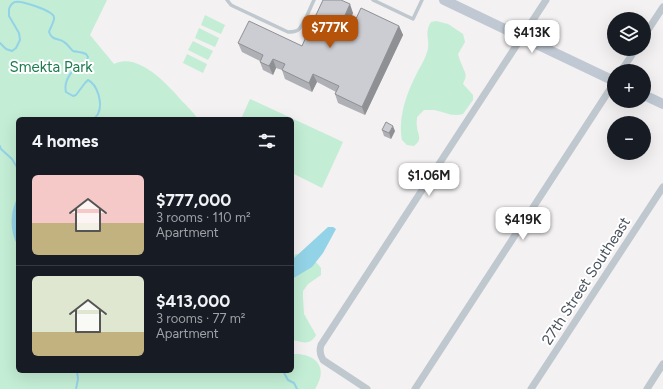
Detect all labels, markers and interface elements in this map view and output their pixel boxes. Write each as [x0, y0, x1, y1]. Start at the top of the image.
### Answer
map controls [607, 12, 651, 160]
button: layers [607, 12, 651, 56]
pin: $777K [302, 15, 358, 49]
text: $777K [311, 20, 349, 35]
pin: $413K [504, 20, 560, 54]
text: $413K [514, 25, 550, 40]
park label: Smekta Park [10, 58, 93, 76]
button: + [607, 64, 651, 108]
button: − [607, 116, 651, 160]
icon: filters [256, 130, 278, 152]
text: 4 homes [32, 131, 99, 151]
pin: $1.06M [396, 163, 462, 197]
text: $1.06M [407, 168, 451, 183]
text: $777,000 [156, 190, 231, 210]
icon: home [64, 191, 112, 239]
pin: $419K [495, 207, 551, 241]
text: 3 rooms · 110 m² [156, 210, 251, 225]
text: $419K [504, 212, 542, 227]
street label: 27th Street Southeast [538, 213, 634, 348]
text: Apartment [156, 225, 219, 240]
text: $413,000 [156, 291, 230, 311]
icon: home [64, 292, 112, 340]
text: 3 rooms · 77 m² [156, 311, 246, 326]
text: Apartment [156, 326, 219, 341]

